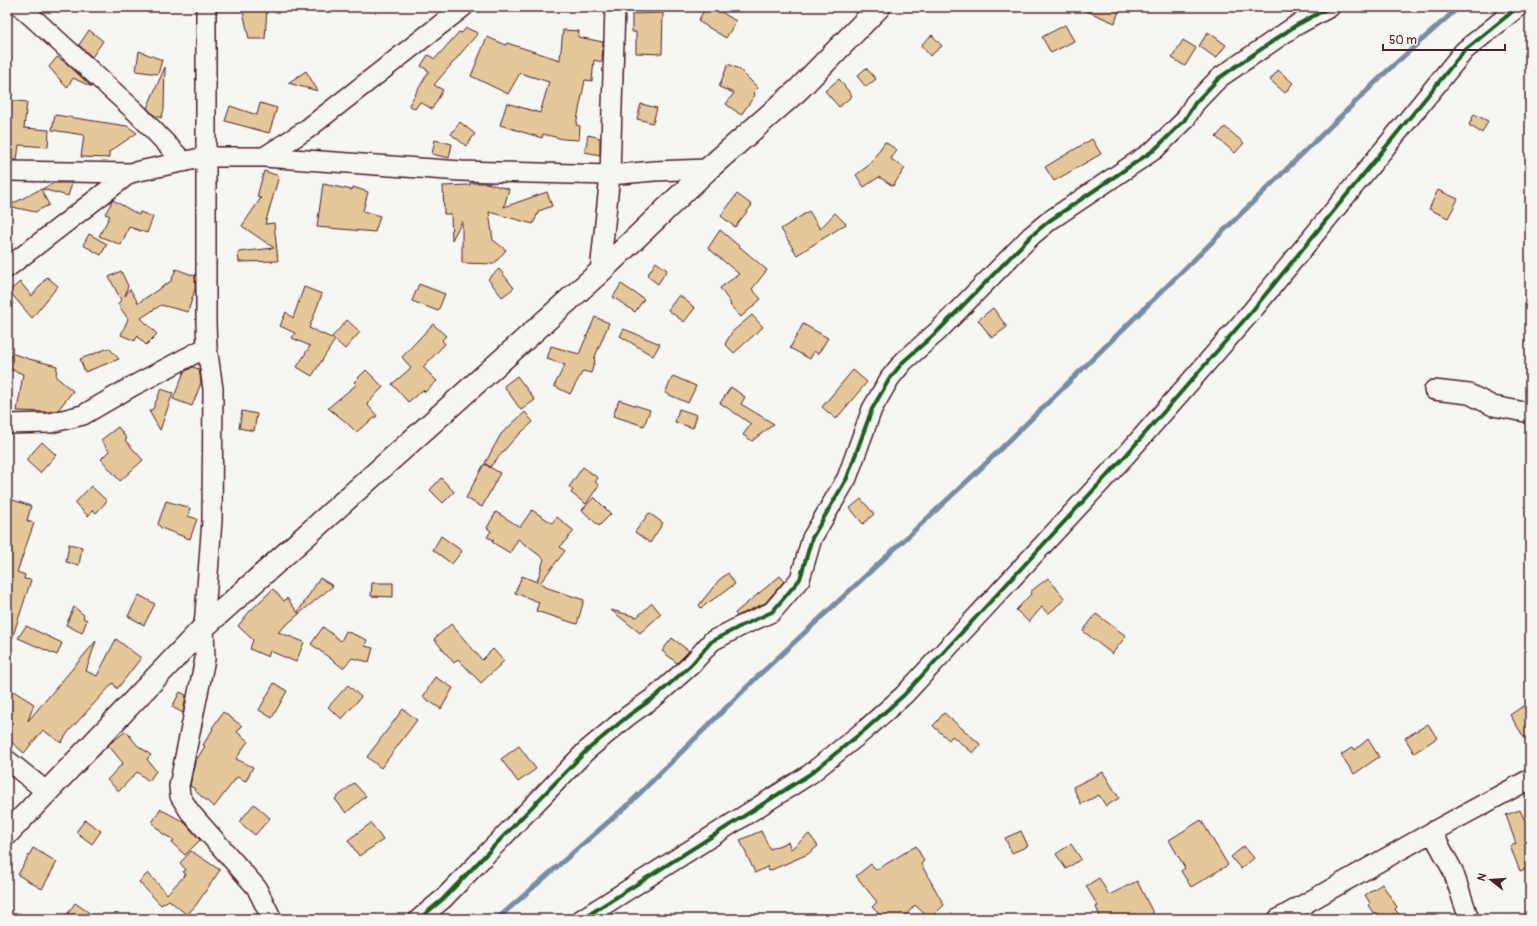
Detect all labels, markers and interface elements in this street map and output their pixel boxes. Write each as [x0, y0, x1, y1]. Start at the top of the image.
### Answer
scale bar [1383, 26, 1505, 52]
text: 50 m [1389, 33, 1417, 48]
north arrow [1471, 860, 1511, 900]
text: N [1475, 871, 1489, 883]

